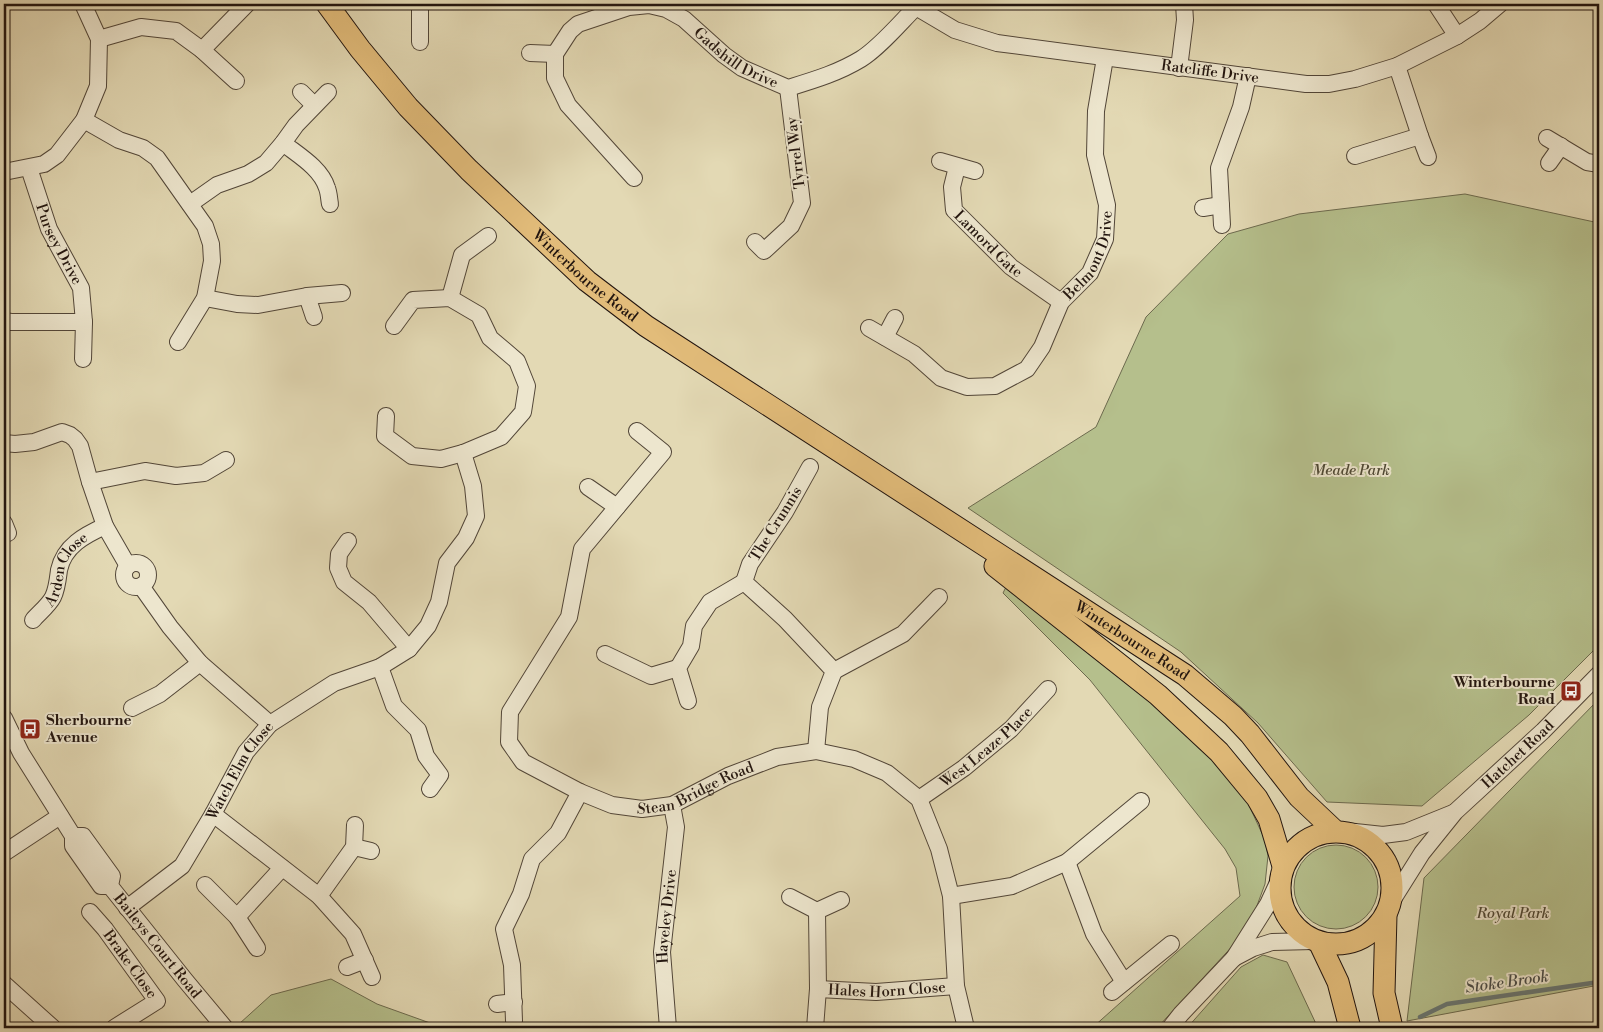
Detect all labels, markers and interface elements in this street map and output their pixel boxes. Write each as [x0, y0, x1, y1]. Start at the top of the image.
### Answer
street label: Gadshill Drive [690, 23, 781, 92]
street label: Ratcliffe Drive [1160, 55, 1260, 87]
street label: Tyrrel Way [782, 115, 810, 190]
street label: Pursey Drive [32, 201, 87, 288]
street label: Lamord Gate [950, 206, 1026, 282]
street label: Belmont Drive [1058, 210, 1116, 305]
street label: Winterbourne Road [528, 225, 642, 326]
park label: Meade Park [1312, 461, 1390, 480]
street label: The Crunnis [745, 483, 807, 565]
street label: Arden Close [39, 528, 91, 611]
street label: Winterbourne Road [1070, 596, 1193, 685]
place label: Winterbourne Road [1452, 673, 1556, 709]
bus stop icon: Winterbourne Road [1559, 679, 1583, 703]
street label: West Leaze Place [935, 703, 1036, 792]
place label: Sherbourne Avenue [45, 711, 132, 747]
street label: Hatchet Road [1477, 716, 1558, 792]
bus stop icon: Sherbourne Avenue [18, 717, 42, 741]
street label: Watch Elm Close [202, 717, 278, 824]
street label: Stean Bridge Road [636, 757, 757, 819]
street label: Hayeley Drive [652, 868, 681, 964]
street label: Baileys Court Road [109, 888, 206, 1002]
park label: Royal Park [1476, 904, 1550, 923]
street label: Brake Close [99, 925, 162, 1002]
water label: Stoke Brook [1464, 966, 1550, 998]
street label: Hales Horn Close [828, 977, 946, 1002]

